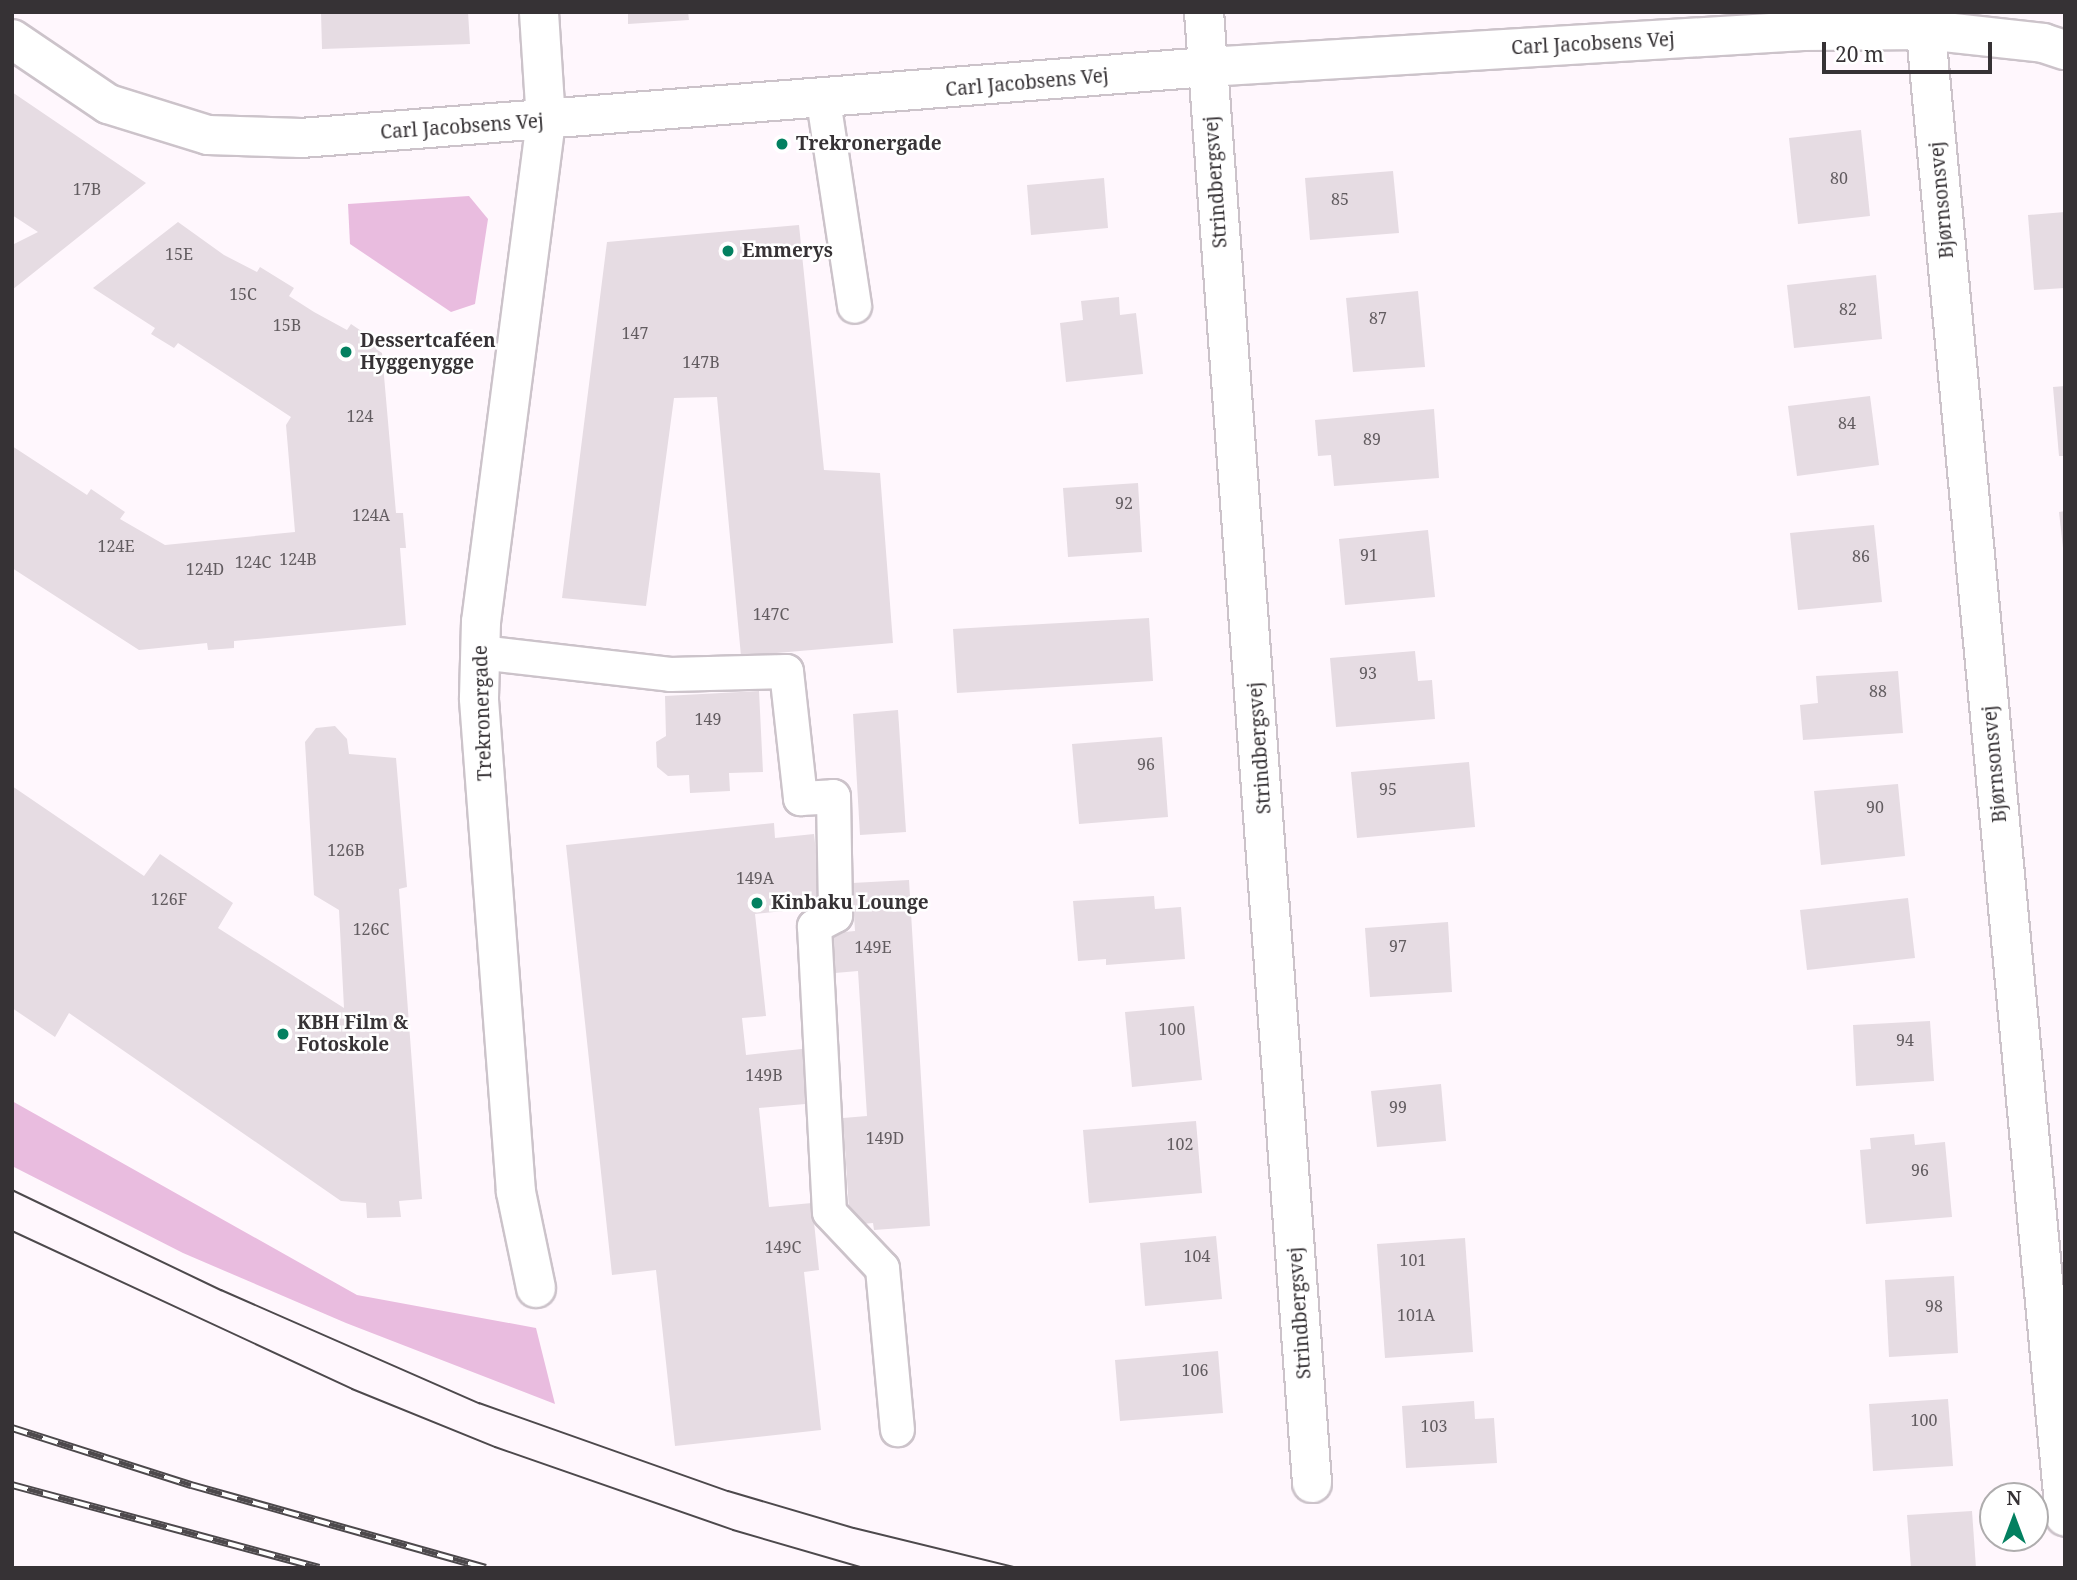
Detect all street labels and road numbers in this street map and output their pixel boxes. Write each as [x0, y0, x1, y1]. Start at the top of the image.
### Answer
street label: Carl Jacobsens Vej [1511, 28, 1675, 60]
street label: Carl Jacobsens Vej [944, 65, 1110, 101]
street label: Carl Jacobsens Vej [380, 110, 544, 144]
street label: Strindbergsvej [1200, 115, 1232, 249]
street label: Bjørnsonsvej [1926, 140, 1958, 260]
street label: Trekronergade [469, 645, 497, 781]
street label: Strindbergsvej [1244, 681, 1276, 815]
street label: Bjørnsonsvej [1979, 704, 2011, 824]
street label: Strindbergsvej [1284, 1246, 1316, 1380]

